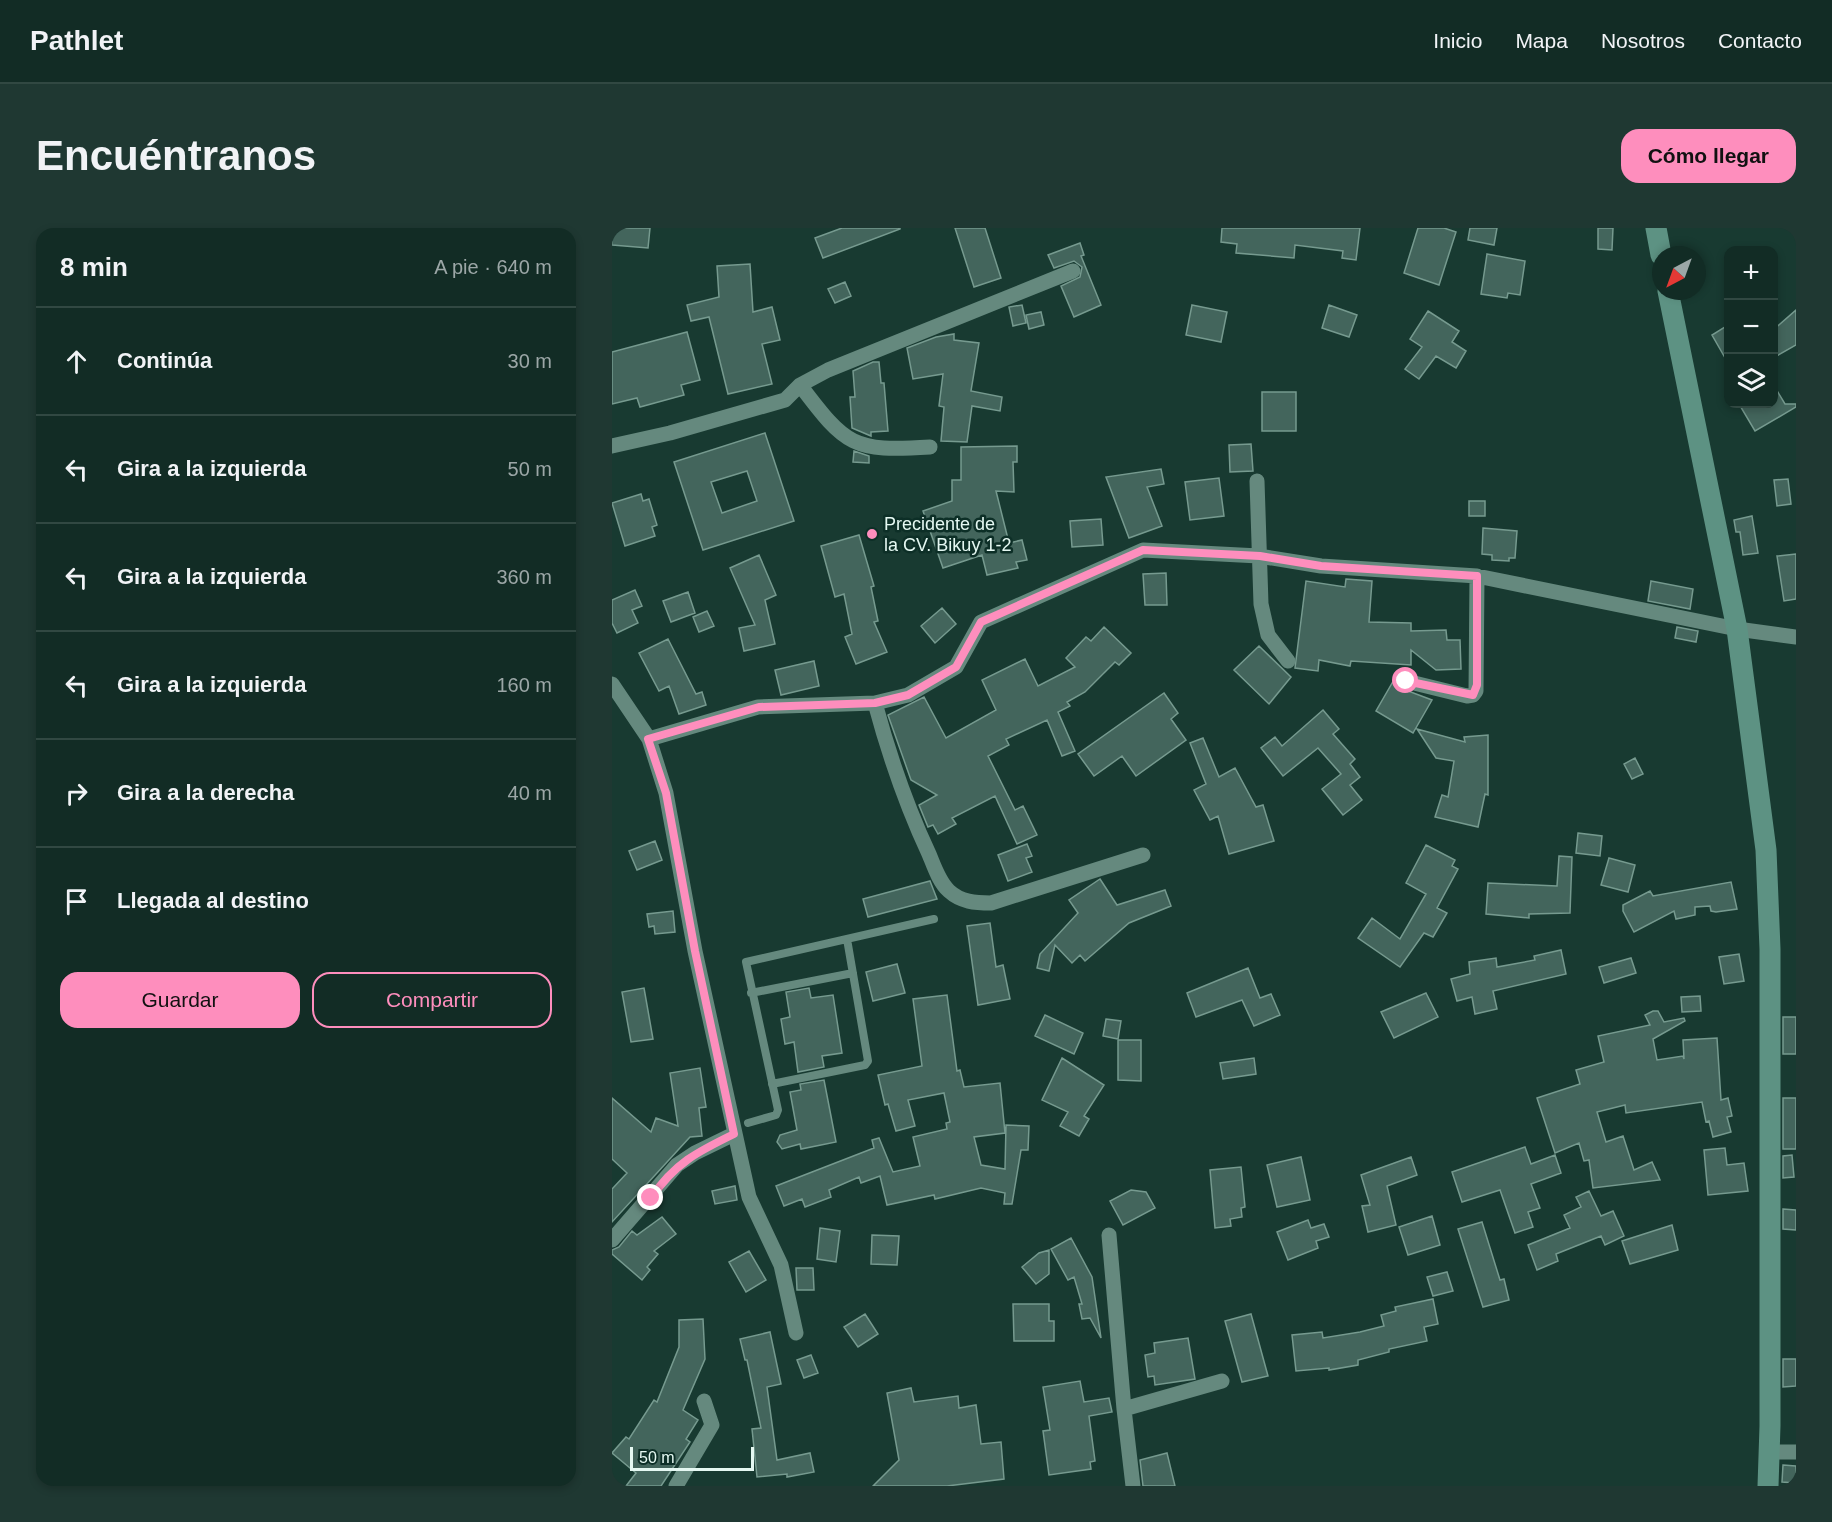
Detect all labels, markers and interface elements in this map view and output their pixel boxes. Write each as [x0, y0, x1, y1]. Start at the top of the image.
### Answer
text: Pathlet [30, 25, 123, 56]
text: Inicio [1433, 29, 1482, 52]
text: Mapa [1515, 29, 1568, 52]
text: Nosotros [1601, 29, 1685, 52]
text: Contacto [1718, 29, 1802, 52]
button: Cómo llegar [1621, 129, 1796, 183]
text: Encuéntranos [36, 132, 316, 179]
north arrow [1652, 246, 1706, 300]
map controls [1724, 246, 1778, 408]
button: + [1724, 246, 1778, 300]
text: 8 min [60, 252, 128, 282]
text: A pie · 640 m [434, 256, 552, 278]
button: − [1724, 300, 1778, 354]
icon: ahead [60, 345, 93, 378]
text: Continúa [117, 348, 212, 373]
text: 30 m [508, 350, 552, 372]
button: layers [1724, 354, 1778, 408]
icon: left [60, 453, 93, 486]
text: Gira a la izquierda [117, 456, 307, 481]
text: 50 m [508, 458, 552, 480]
place label: Precidente de la CV. Bikuy 1-2 [884, 514, 1011, 555]
marker: Precidente de la CV. Bikuy 1-2 [865, 527, 879, 541]
icon: left [60, 561, 93, 594]
text: Gira a la izquierda [117, 564, 307, 589]
text: 360 m [496, 566, 552, 588]
route start [1392, 667, 1418, 693]
icon: left [60, 669, 93, 702]
text: Gira a la izquierda [117, 672, 307, 697]
text: 160 m [496, 674, 552, 696]
icon: right [60, 777, 93, 810]
text: Gira a la derecha [117, 780, 294, 805]
text: 40 m [508, 782, 552, 804]
icon: arrive [60, 885, 93, 918]
text: Llegada al destino [117, 888, 309, 913]
button: Guardar [60, 972, 300, 1028]
button: Compartir [312, 972, 552, 1028]
route end [637, 1184, 663, 1210]
scale bar [630, 1444, 754, 1472]
text: 50 m [639, 1449, 675, 1466]

